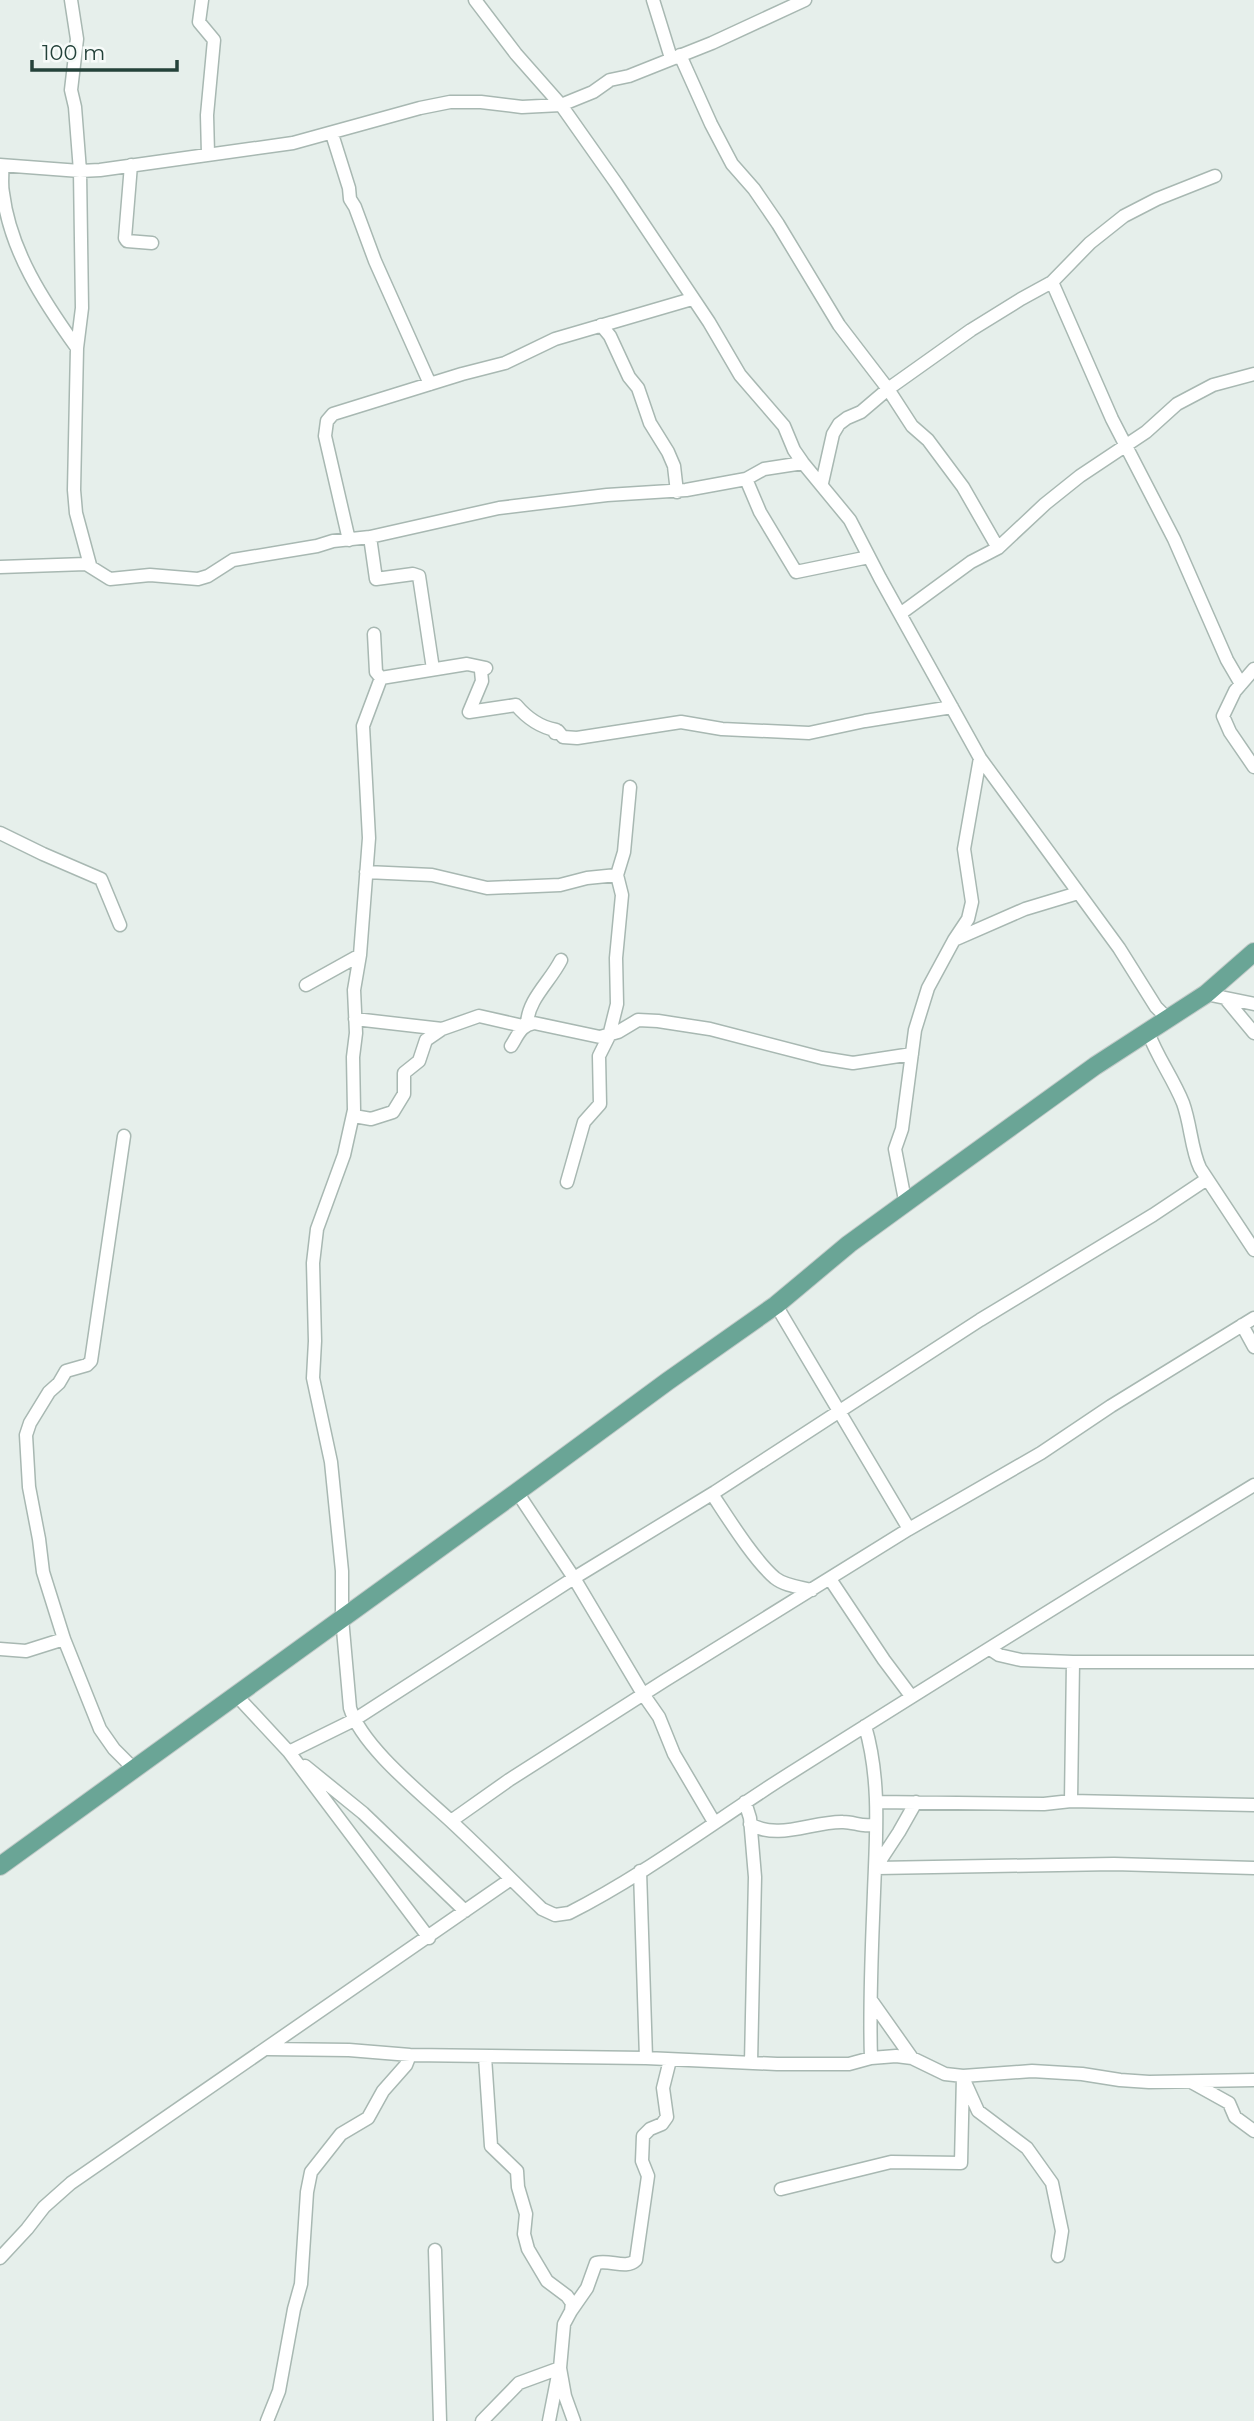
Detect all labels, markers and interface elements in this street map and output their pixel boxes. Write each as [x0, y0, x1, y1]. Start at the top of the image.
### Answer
scale bar [32, 28, 177, 72]
text: 100 m [42, 40, 105, 65]

